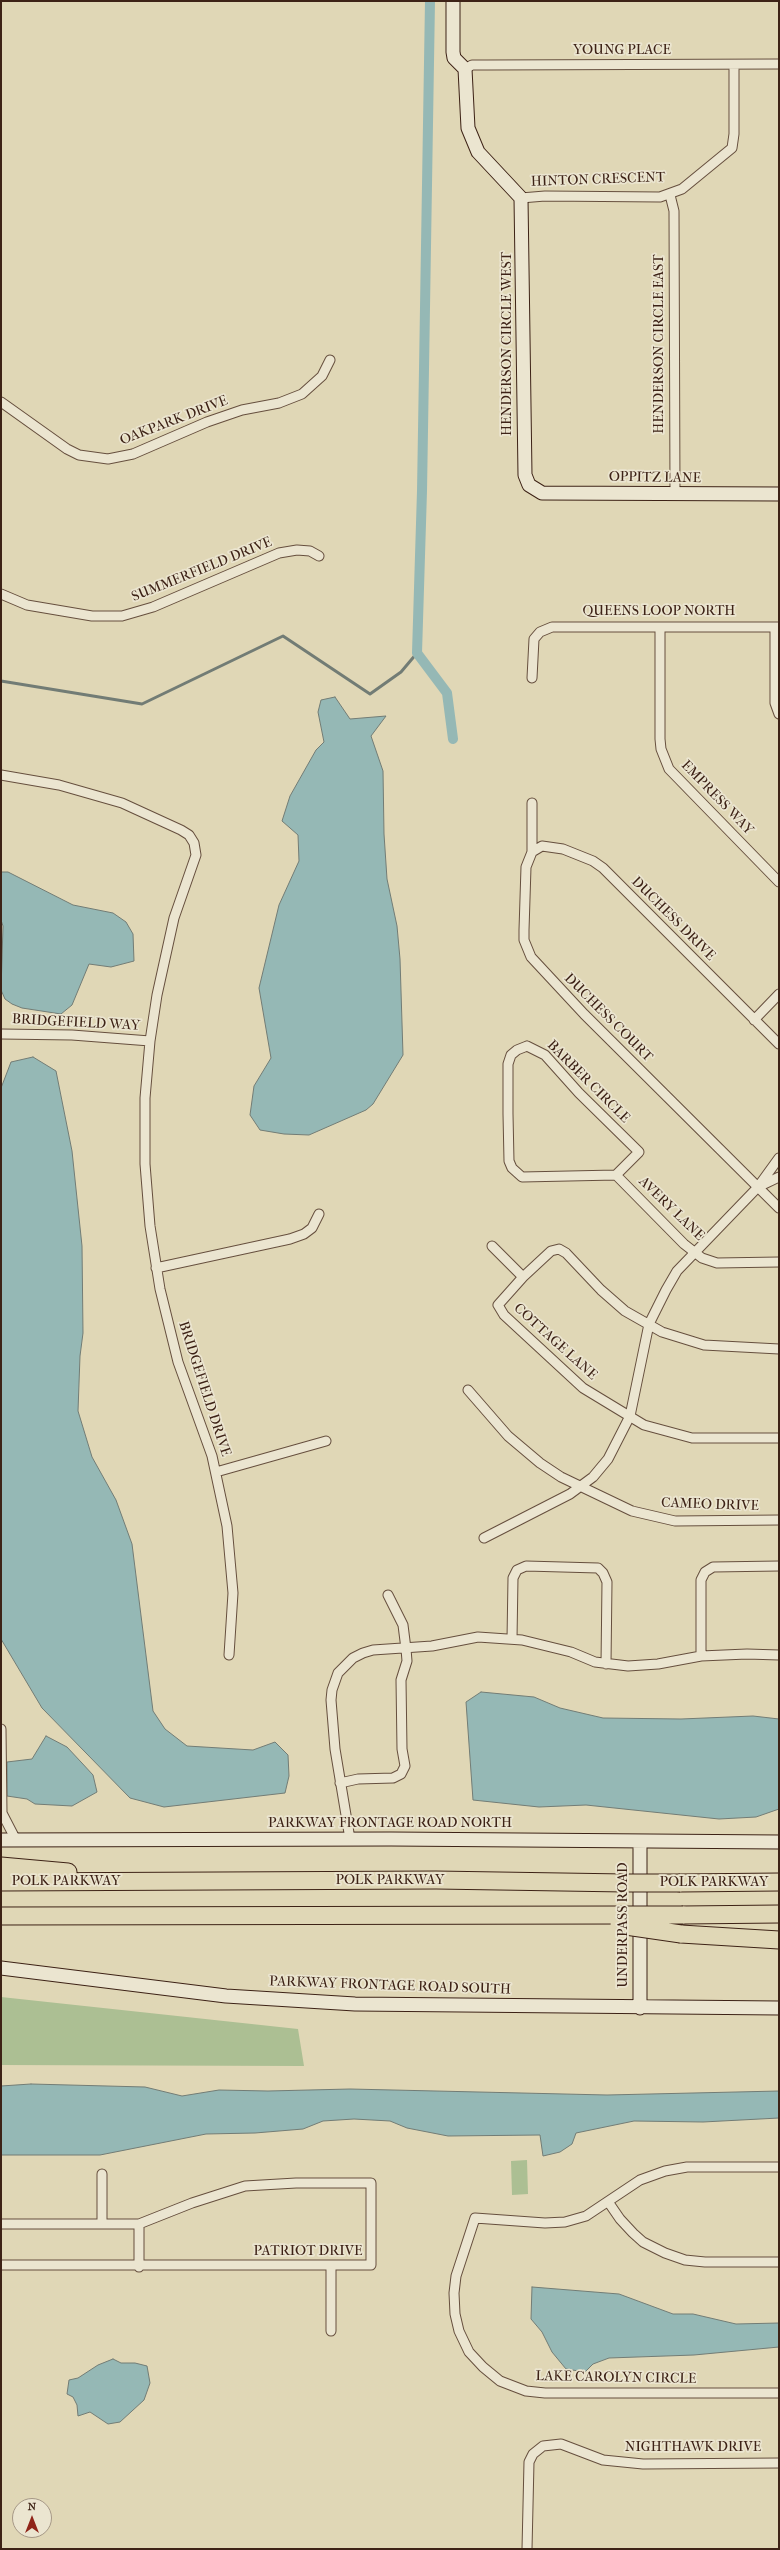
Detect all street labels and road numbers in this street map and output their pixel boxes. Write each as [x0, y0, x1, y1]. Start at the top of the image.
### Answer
street label: YOUNG PLACE [573, 43, 671, 59]
street label: HINTON CRESCENT [530, 169, 666, 191]
street label: HENDERSON CIRCLE WEST [500, 252, 516, 436]
street label: HENDERSON CIRCLE EAST [652, 254, 668, 434]
street label: OAKPARK DRIVE [118, 393, 230, 449]
street label: OPPITZ LANE [609, 469, 701, 487]
street label: SUMMERFIELD DRIVE [129, 534, 275, 606]
street label: QUEENS LOOP NORTH [583, 604, 735, 620]
street label: EMPRESS WAY [677, 757, 757, 839]
street label: DUCHESS DRIVE [628, 874, 718, 964]
street label: DUCHESS COURT [560, 970, 656, 1066]
street label: BRIDGEFIELD WAY [11, 1011, 141, 1035]
street label: BARBER CIRCLE [543, 1037, 633, 1127]
street label: AVERY LANE [635, 1174, 707, 1244]
street label: COTTAGE LANE [510, 1300, 600, 1384]
street label: BRIDGEFIELD DRIVE [174, 1319, 234, 1459]
street label: CAMEO DRIVE [661, 1495, 759, 1515]
street label: PARKWAY FRONTAGE ROAD NORTH [268, 1816, 512, 1832]
street label: UNDERPASS ROAD [616, 1862, 632, 1988]
street label: POLK PARKWAY [335, 1873, 445, 1889]
street label: POLK PARKWAY [11, 1874, 121, 1890]
street label: POLK PARKWAY [659, 1875, 769, 1891]
street label: PARKWAY FRONTAGE ROAD SOUTH [269, 1973, 511, 1999]
street label: PATRIOT DRIVE [254, 2244, 362, 2260]
street label: LAKE CAROLYN CIRCLE [536, 2368, 696, 2388]
street label: NIGHTHAWK DRIVE [625, 2440, 761, 2456]

